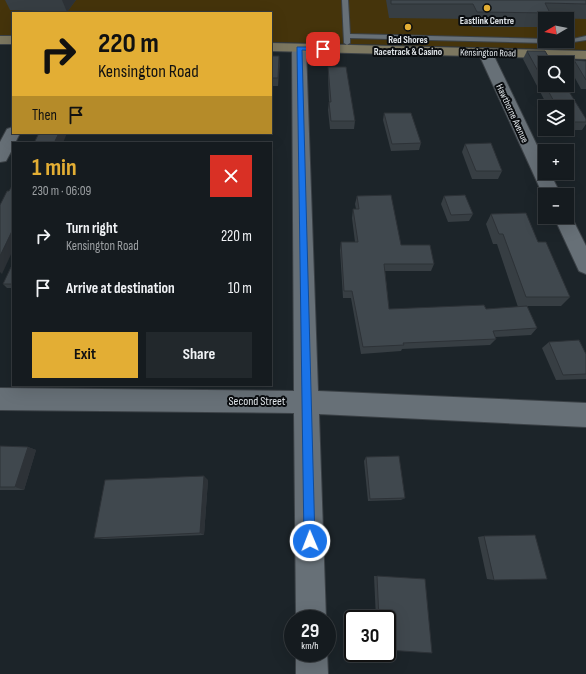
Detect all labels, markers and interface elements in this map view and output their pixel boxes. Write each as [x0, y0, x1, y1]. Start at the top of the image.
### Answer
marker: Eastlink Centre [482, 3, 492, 13]
north arrow [538, 12, 574, 48]
map controls [538, 12, 574, 224]
place label: Eastlink Centre [460, 15, 514, 27]
marker: Red Shores Racetrack & Casino [403, 22, 413, 32]
text: 220 m [98, 27, 159, 60]
icon: right [32, 28, 84, 80]
pin [306, 32, 340, 66]
place label: Red Shores Racetrack & Casino [374, 34, 442, 58]
icon: arrive [312, 38, 334, 60]
street label: Kensington Road [460, 47, 516, 59]
button: search [538, 56, 574, 92]
text: Kensington Road [98, 61, 199, 82]
street label: Hawthorne Avenue [493, 82, 531, 145]
button: layers [538, 100, 574, 136]
icon: arrive [65, 104, 87, 126]
text: Then [32, 106, 57, 125]
button: + [538, 144, 574, 180]
text: 1 min [32, 153, 77, 182]
button: close [210, 155, 252, 197]
text: 230 m · 06:09 [32, 183, 91, 199]
button: − [538, 188, 574, 224]
text: Turn right [66, 219, 118, 238]
icon: right [32, 225, 54, 247]
text: 220 m [221, 227, 252, 246]
text: Kensington Road [66, 238, 139, 254]
icon: arrive [32, 277, 54, 299]
text: Arrive at destination [66, 279, 175, 298]
text: 10 m [228, 279, 252, 298]
button: Exit [32, 332, 138, 378]
button: Share [146, 332, 252, 378]
street label: Second Street [228, 394, 286, 409]
position arrow [289, 520, 331, 562]
speed limit sign: 30 [344, 610, 396, 662]
text: 29 [301, 619, 319, 643]
text: km/h [301, 640, 319, 652]

